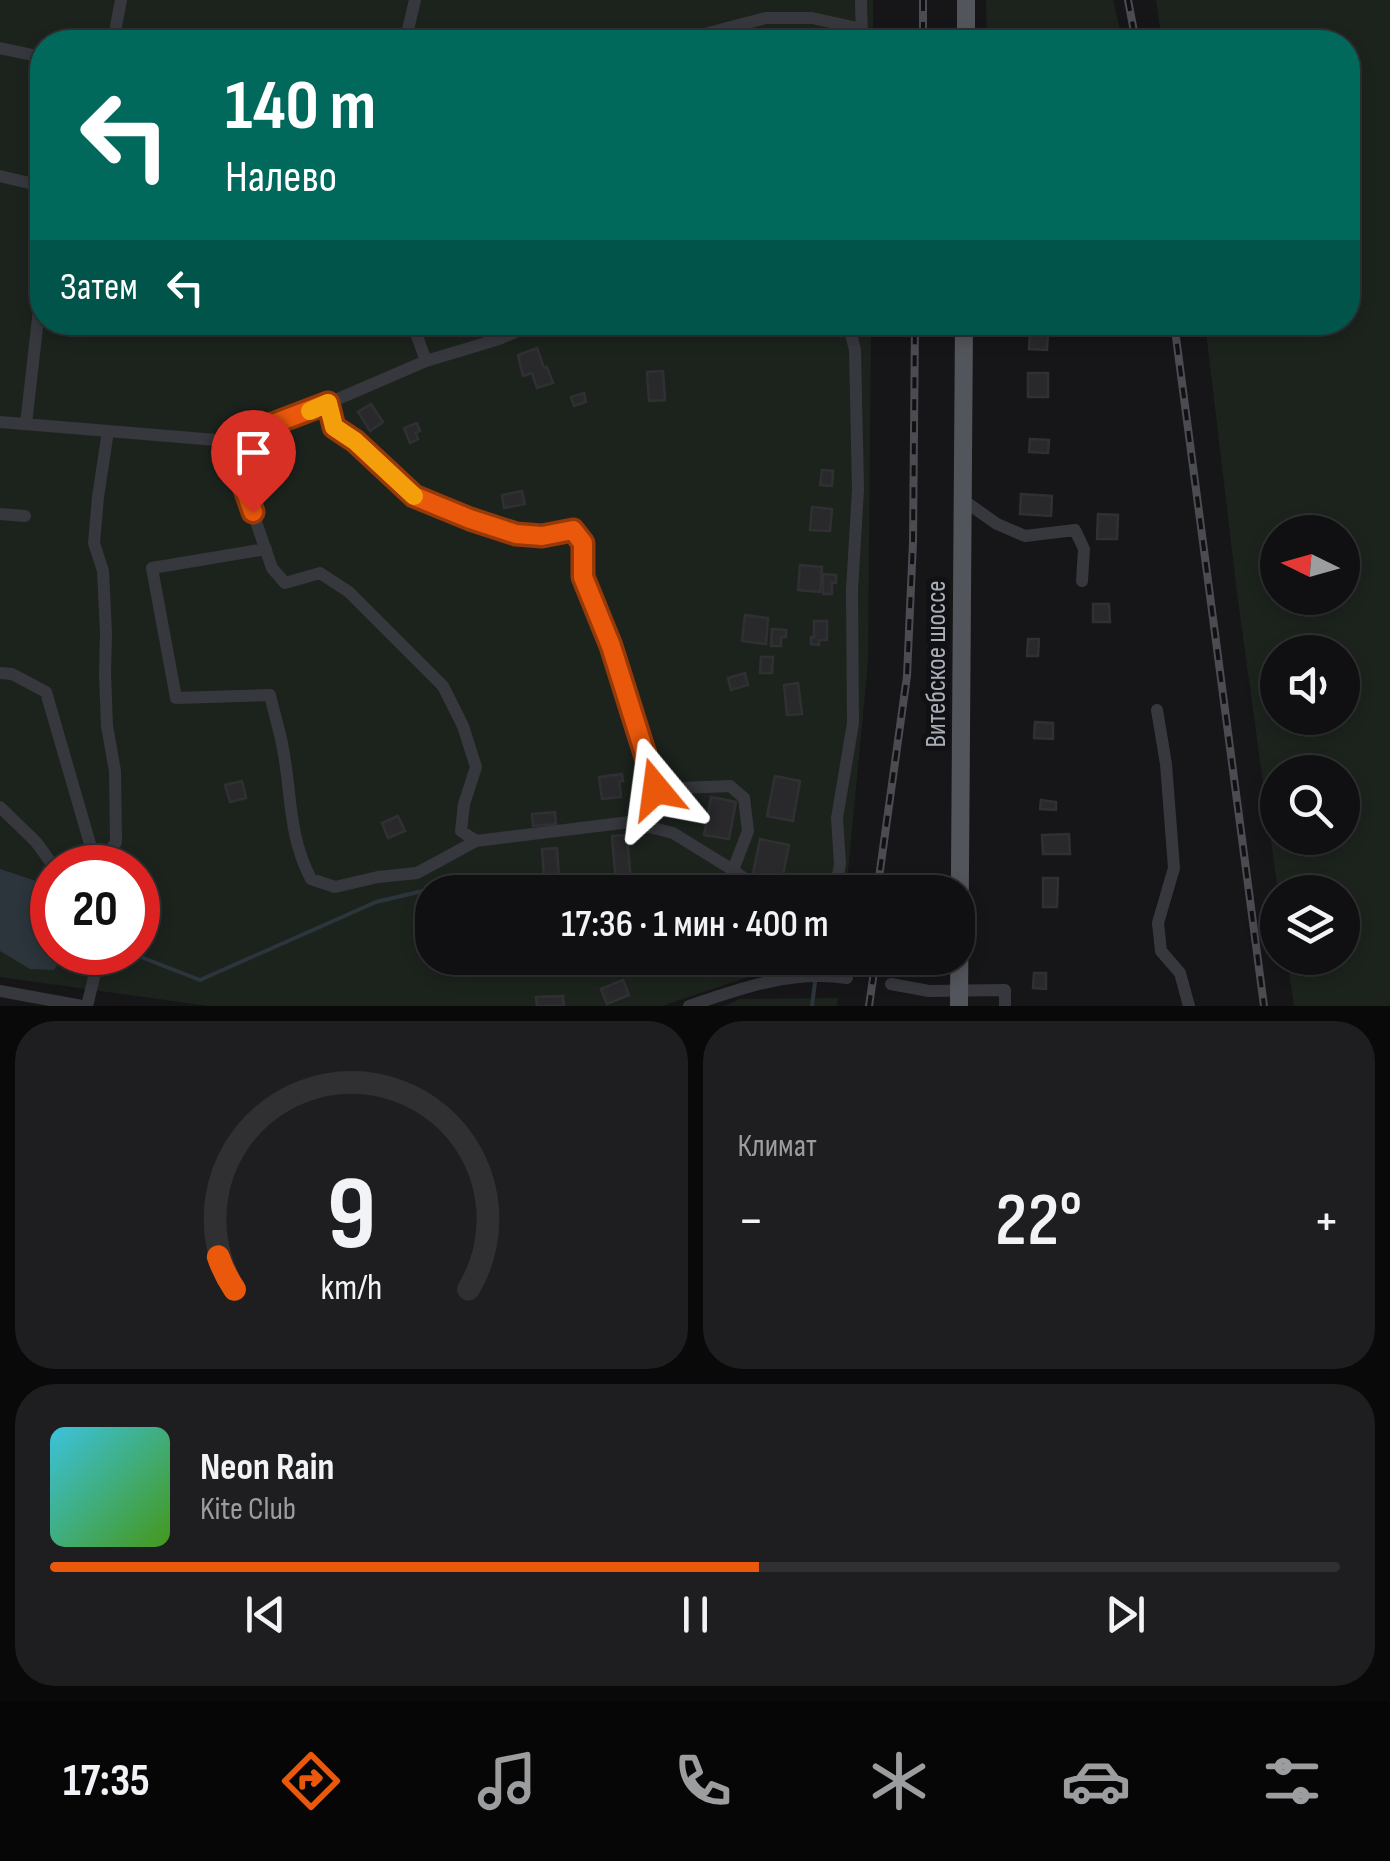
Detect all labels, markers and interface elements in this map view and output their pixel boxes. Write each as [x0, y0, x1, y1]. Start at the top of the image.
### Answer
text: 140 m [225, 65, 376, 149]
icon: left [60, 70, 190, 200]
text: Налево [225, 150, 337, 205]
icon: left [158, 260, 213, 315]
text: Затем [60, 265, 138, 310]
pin [211, 410, 296, 513]
icon: arrive [226, 425, 281, 480]
north arrow [1260, 515, 1360, 615]
map controls [1260, 515, 1360, 975]
street label: Витебское шоссе [920, 581, 953, 748]
button: sound [1260, 635, 1360, 735]
position arrow [604, 737, 708, 841]
button: search [1260, 755, 1360, 855]
speed limit sign: 20 [30, 845, 160, 975]
button: layers [1260, 875, 1360, 975]
text: 17:36 · 1 мин · 400 m [561, 902, 829, 947]
text: Климат [738, 1127, 817, 1166]
text: 9 [327, 1153, 376, 1278]
text: 22° [995, 1176, 1082, 1267]
text: − [738, 1188, 764, 1255]
text: + [1313, 1188, 1340, 1255]
text: km/h [320, 1267, 382, 1310]
text: Neon Rain [200, 1445, 334, 1490]
text: Kite Club [200, 1490, 296, 1529]
icon: previous [238, 1587, 293, 1642]
icon: pause [668, 1587, 723, 1642]
icon: next [1098, 1587, 1153, 1642]
icon: directions [276, 1746, 346, 1816]
icon: music [472, 1746, 542, 1816]
icon: phone [668, 1746, 738, 1816]
icon: climate [864, 1746, 934, 1816]
icon: car [1061, 1746, 1131, 1816]
icon: filters [1257, 1746, 1327, 1816]
text: 17:35 [63, 1754, 150, 1809]

